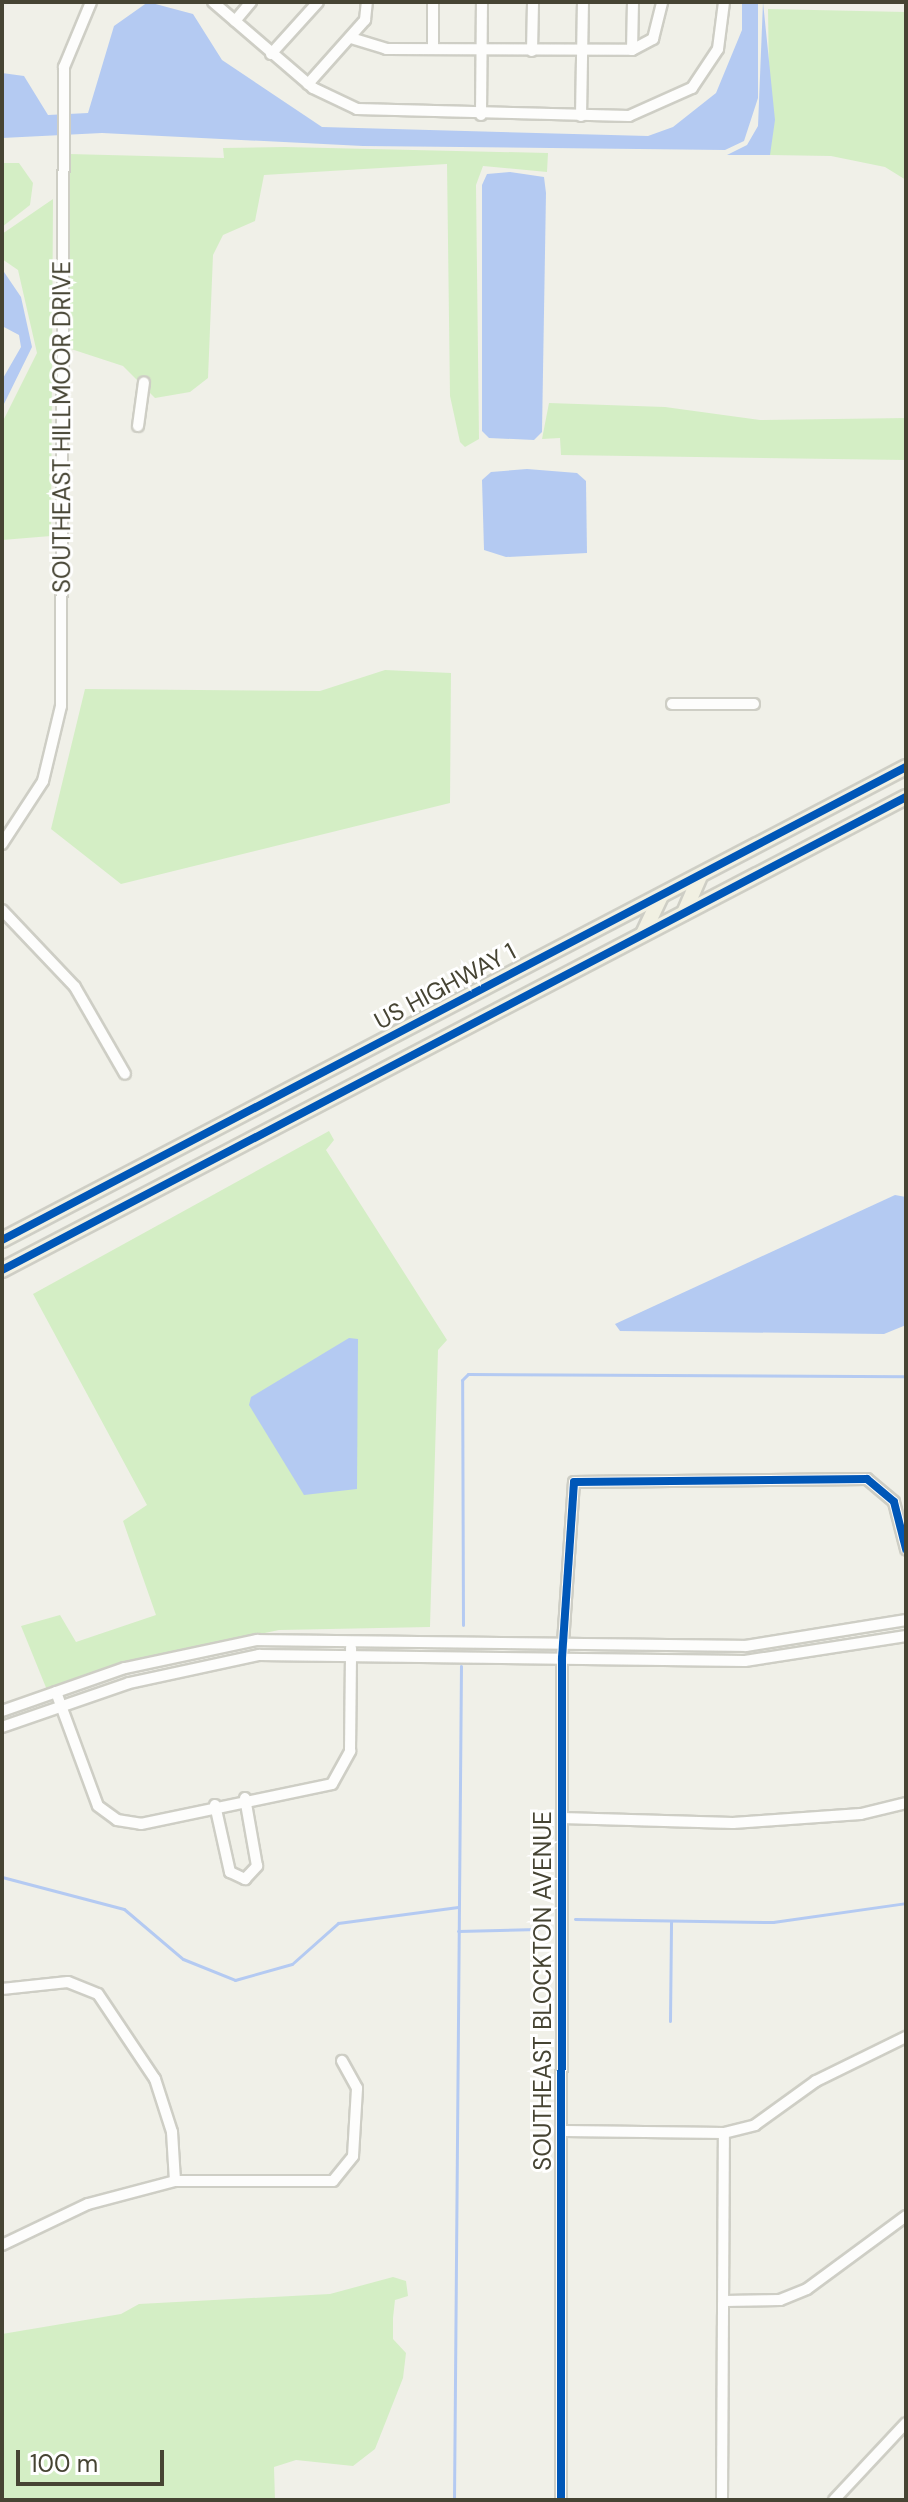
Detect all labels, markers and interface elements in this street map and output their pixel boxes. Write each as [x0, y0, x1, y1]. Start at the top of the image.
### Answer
street label: SOUTHEAST HILLMOOR DRIVE [48, 261, 76, 593]
street label: US HIGHWAY 1 [369, 937, 521, 1035]
street label: SOUTHEAST BLOCKTON AVENUE [529, 1811, 557, 2171]
scale bar [20, 2434, 168, 2484]
text: 100 m [30, 2448, 98, 2479]

